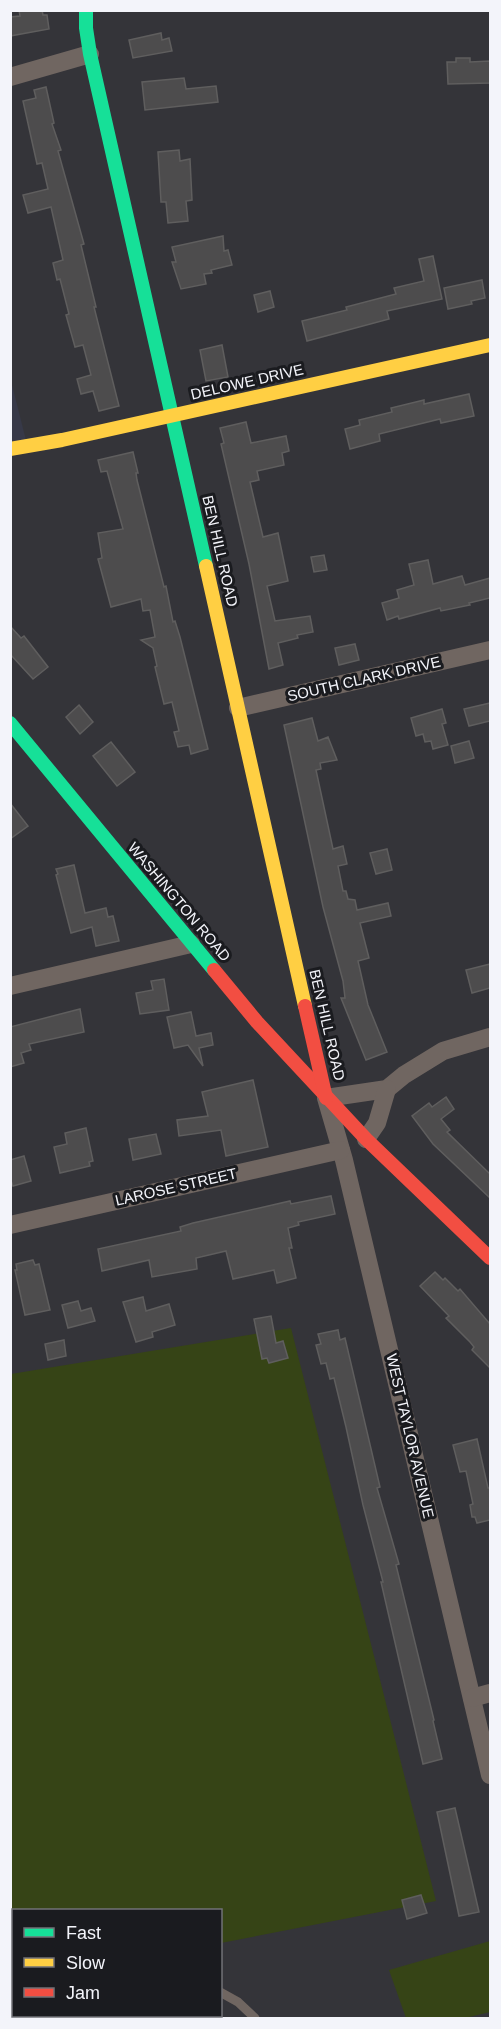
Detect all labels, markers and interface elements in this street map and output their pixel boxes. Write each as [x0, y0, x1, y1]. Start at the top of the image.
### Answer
street label: DELOWE DRIVE [189, 360, 305, 403]
street label: BEN HILL ROAD [199, 494, 242, 608]
street label: SOUTH CLARK DRIVE [286, 653, 442, 704]
street label: WASHINGTON ROAD [125, 839, 234, 965]
street label: BEN HILL ROAD [306, 968, 349, 1082]
street label: LAROSE STREET [113, 1164, 238, 1209]
street label: WEST TAYLOR AVENUE [383, 1352, 438, 1520]
legend [12, 1909, 222, 2017]
text: Fast [66, 1923, 101, 1943]
text: Slow [66, 1953, 106, 1973]
text: Jam [66, 1983, 100, 2003]

